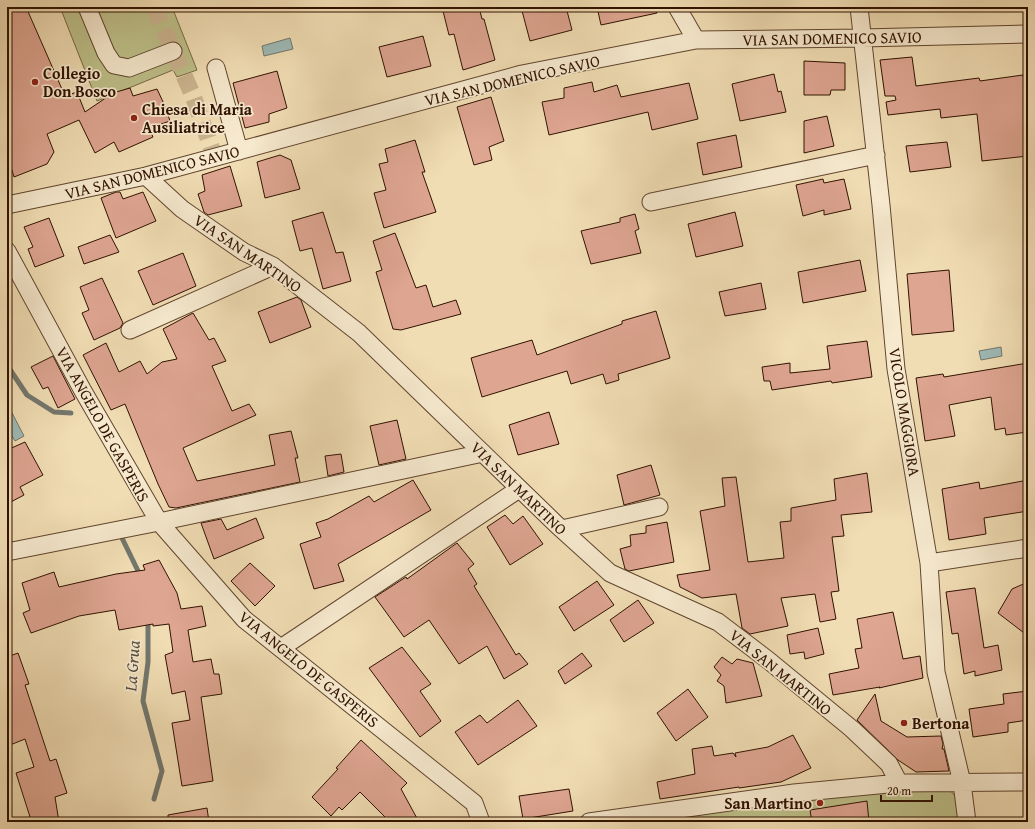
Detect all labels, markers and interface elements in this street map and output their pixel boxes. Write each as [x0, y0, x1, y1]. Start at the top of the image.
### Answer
street label: VIA SAN DOMENICO SAVIO [742, 24, 922, 52]
street label: VIA SAN DOMENICO SAVIO [422, 48, 602, 112]
place label: Collegio Don Bosco [43, 61, 117, 103]
marker: Collegio Don Bosco [30, 77, 40, 87]
place label: Chiesa di Maria Ausiliatrice [142, 97, 253, 139]
marker: Chiesa di Maria Ausiliatrice [129, 113, 139, 123]
street label: VIA SAN DOMENICO SAVIO [62, 139, 242, 205]
street label: VIA SAN MARTINO [189, 208, 307, 298]
street label: VIA ANGELO DE GASPERIS [50, 342, 156, 506]
street label: VICOLO MAGGIORA [883, 346, 927, 478]
street label: VIA SAN MARTINO [465, 436, 573, 541]
street label: VIA ANGELO DE GASPERIS [234, 605, 384, 733]
street label: VIA SAN MARTINO [725, 623, 838, 721]
water label: La Grua [117, 640, 146, 693]
place label: Bertona [912, 711, 970, 735]
marker: Bertona [899, 718, 909, 728]
scale bar [881, 777, 932, 803]
text: 20 m [887, 782, 911, 799]
place label: San Martino [724, 791, 812, 815]
marker: San Martino [815, 798, 825, 808]

